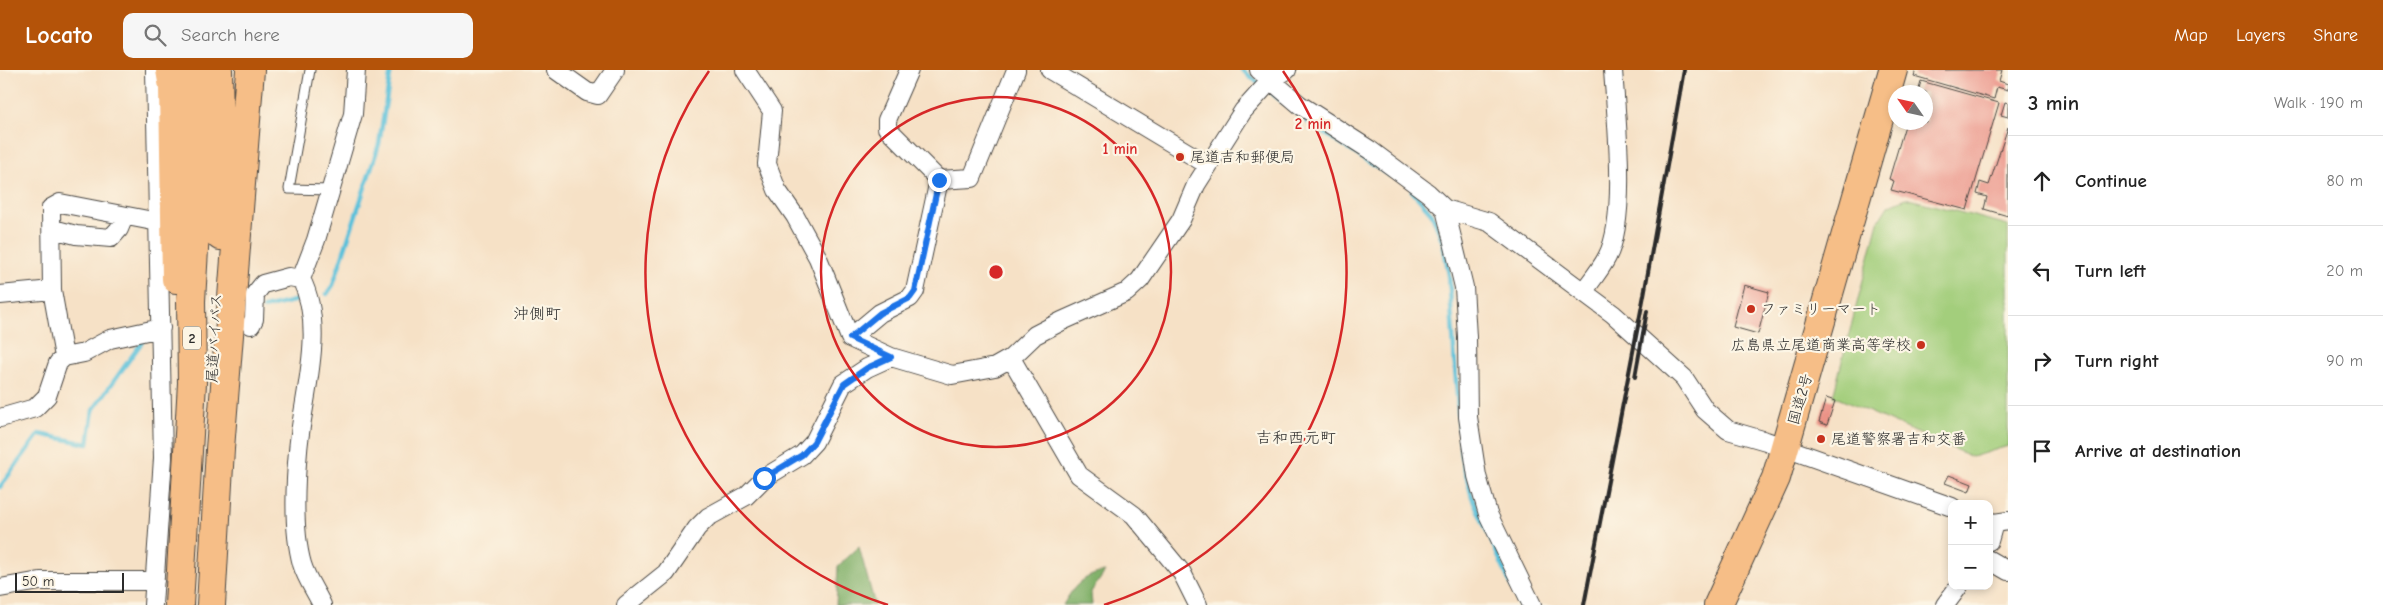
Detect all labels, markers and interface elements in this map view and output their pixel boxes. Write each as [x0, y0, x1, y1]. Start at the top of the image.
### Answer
search box [123, 13, 473, 58]
text: Locato [25, 21, 93, 49]
icon: search [141, 21, 169, 49]
text: Search here [181, 24, 280, 46]
text: Map [2174, 25, 2208, 46]
text: Layers [2236, 25, 2285, 46]
text: Share [2313, 25, 2358, 46]
north arrow [1888, 85, 1933, 130]
text: 3 min [2028, 91, 2079, 115]
text: Walk · 190 m [2274, 94, 2363, 112]
text: 2 min [1295, 115, 1331, 133]
text: 1 min [1103, 140, 1137, 158]
place label: 尾道吉和郵便局 [1190, 148, 1295, 166]
marker: 尾道吉和郵便局 [1174, 151, 1186, 163]
icon: ahead [2028, 167, 2056, 195]
route end [928, 169, 951, 192]
text: Continue [2075, 170, 2147, 192]
text: 80 m [2326, 172, 2363, 190]
icon: left [2028, 257, 2056, 285]
text: Turn left [2075, 260, 2146, 282]
text: 20 m [2326, 262, 2363, 280]
centre of rings [987, 263, 1005, 281]
street label: 尾道バイパス [203, 293, 225, 383]
place label: ファミリーマート [1761, 300, 1881, 318]
marker: ファミリーマート [1745, 303, 1757, 315]
district label: 沖側町 [513, 305, 561, 323]
road number: 2 [183, 326, 201, 350]
place label: 広島県立尾道商業高等学校 [1731, 336, 1911, 354]
marker: 広島県立尾道商業高等学校 [1915, 339, 1927, 351]
icon: right [2028, 347, 2056, 375]
text: Turn right [2075, 350, 2159, 372]
text: 90 m [2326, 352, 2363, 370]
street label: 国道2号 [1784, 371, 1816, 427]
district label: 吉和西元町 [1256, 429, 1336, 447]
place label: 尾道警察署吉和交番 [1831, 430, 1966, 448]
marker: 尾道警察署吉和交番 [1815, 433, 1827, 445]
icon: arrive [2028, 437, 2056, 465]
text: Arrive at destination [2075, 440, 2241, 462]
route start [753, 467, 776, 490]
map controls [1948, 500, 1993, 590]
button: + [1948, 500, 1993, 545]
button: − [1948, 545, 1993, 590]
scale bar [15, 570, 124, 593]
text: 50 m [22, 573, 54, 590]

